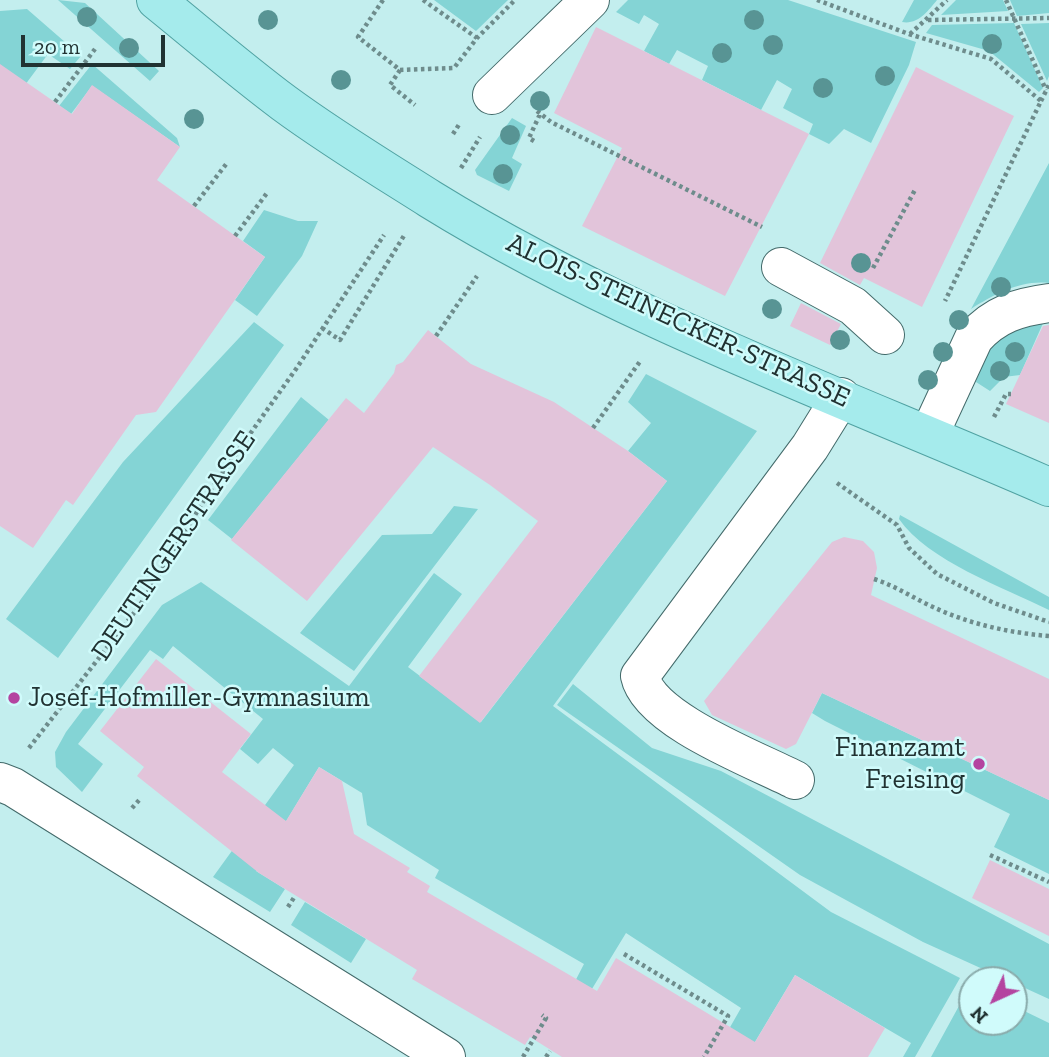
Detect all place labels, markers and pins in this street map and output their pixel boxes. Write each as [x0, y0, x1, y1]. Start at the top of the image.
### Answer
place label: Josef-Hofmiller-Gymnasium [28, 681, 370, 715]
marker: Josef-Hofmiller-Gymnasium [6, 690, 22, 706]
place label: Finanzamt Freising [835, 731, 965, 797]
marker: Finanzamt Freising [971, 756, 987, 772]

